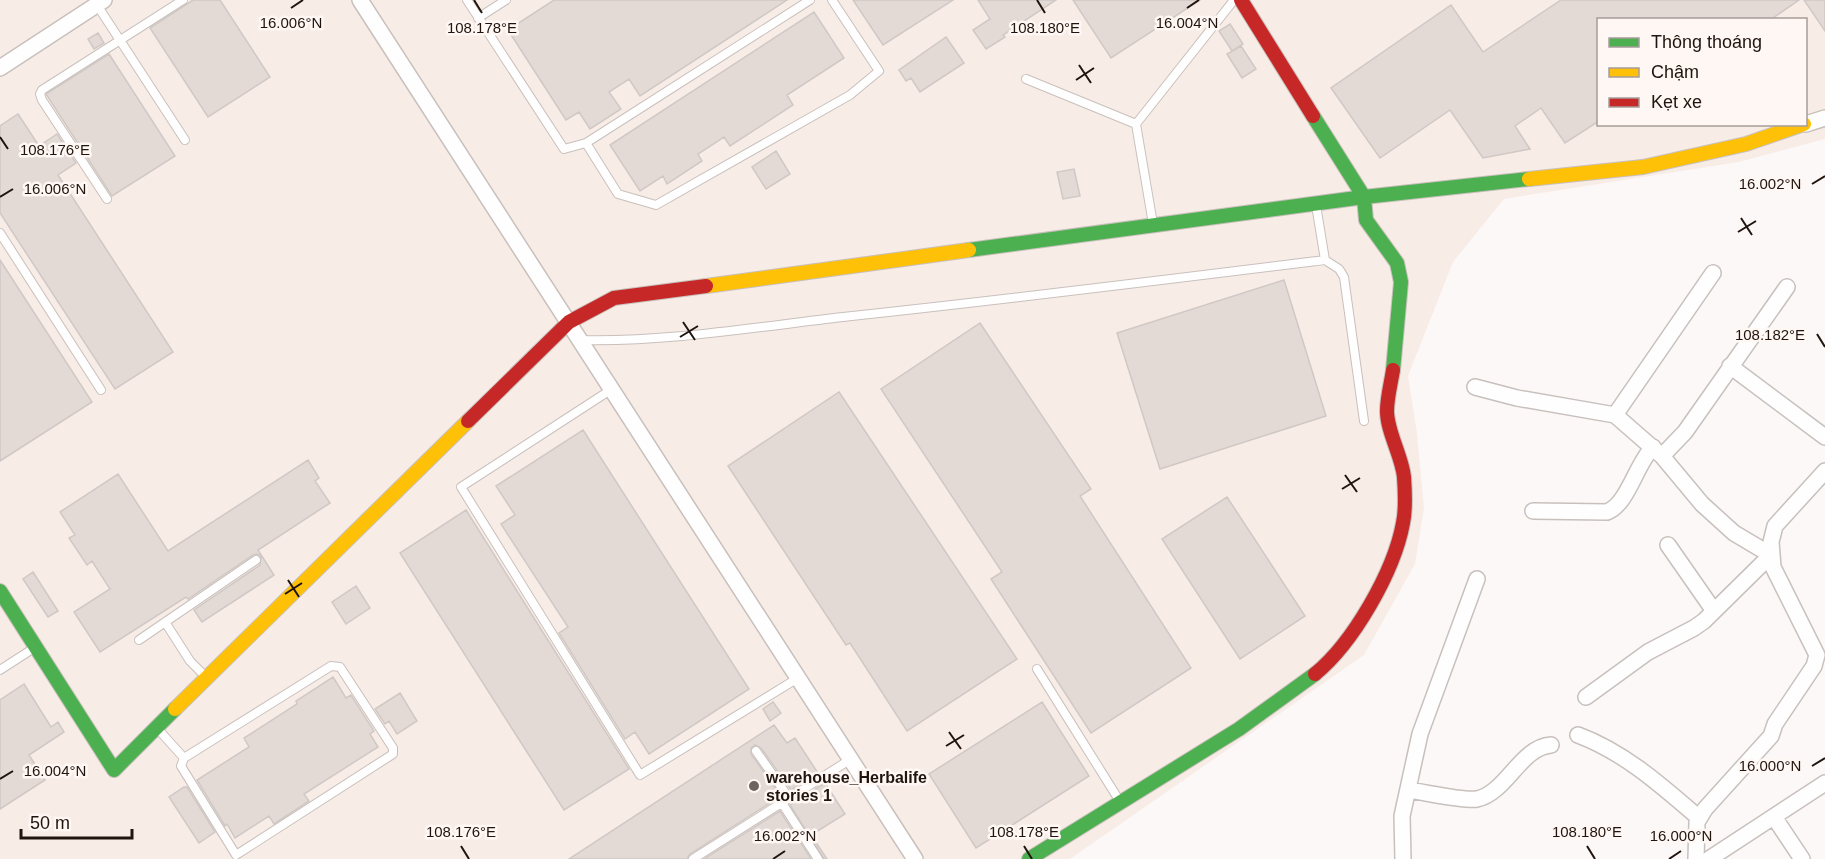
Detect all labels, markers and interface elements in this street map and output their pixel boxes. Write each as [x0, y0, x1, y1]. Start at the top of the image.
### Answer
text: 16.006°N [260, 14, 322, 31]
text: 16.004°N [1156, 14, 1218, 31]
legend [1597, 18, 1807, 126]
text: 108.178°E [447, 19, 517, 36]
text: 108.180°E [1010, 19, 1080, 36]
text: Thông thoáng [1651, 32, 1762, 52]
text: Chậm [1651, 62, 1699, 82]
text: Kẹt xe [1651, 92, 1702, 112]
text: 108.176°E [20, 141, 90, 158]
text: 16.002°N [1739, 175, 1801, 192]
text: 16.006°N [24, 180, 86, 197]
text: 108.182°E [1735, 326, 1805, 343]
text: 16.000°N [1739, 757, 1801, 774]
text: 16.004°N [24, 762, 86, 779]
place label: warehouse_Herbalife stories 1 [765, 769, 927, 804]
marker: warehouse_Herbalife stories 1 [747, 779, 761, 793]
scale bar [21, 802, 132, 840]
text: 50 m [30, 813, 70, 833]
text: 108.176°E [426, 823, 496, 840]
text: 108.178°E [989, 823, 1059, 840]
text: 108.180°E [1552, 823, 1622, 840]
text: 16.002°N [754, 827, 816, 844]
text: 16.000°N [1650, 827, 1712, 844]

